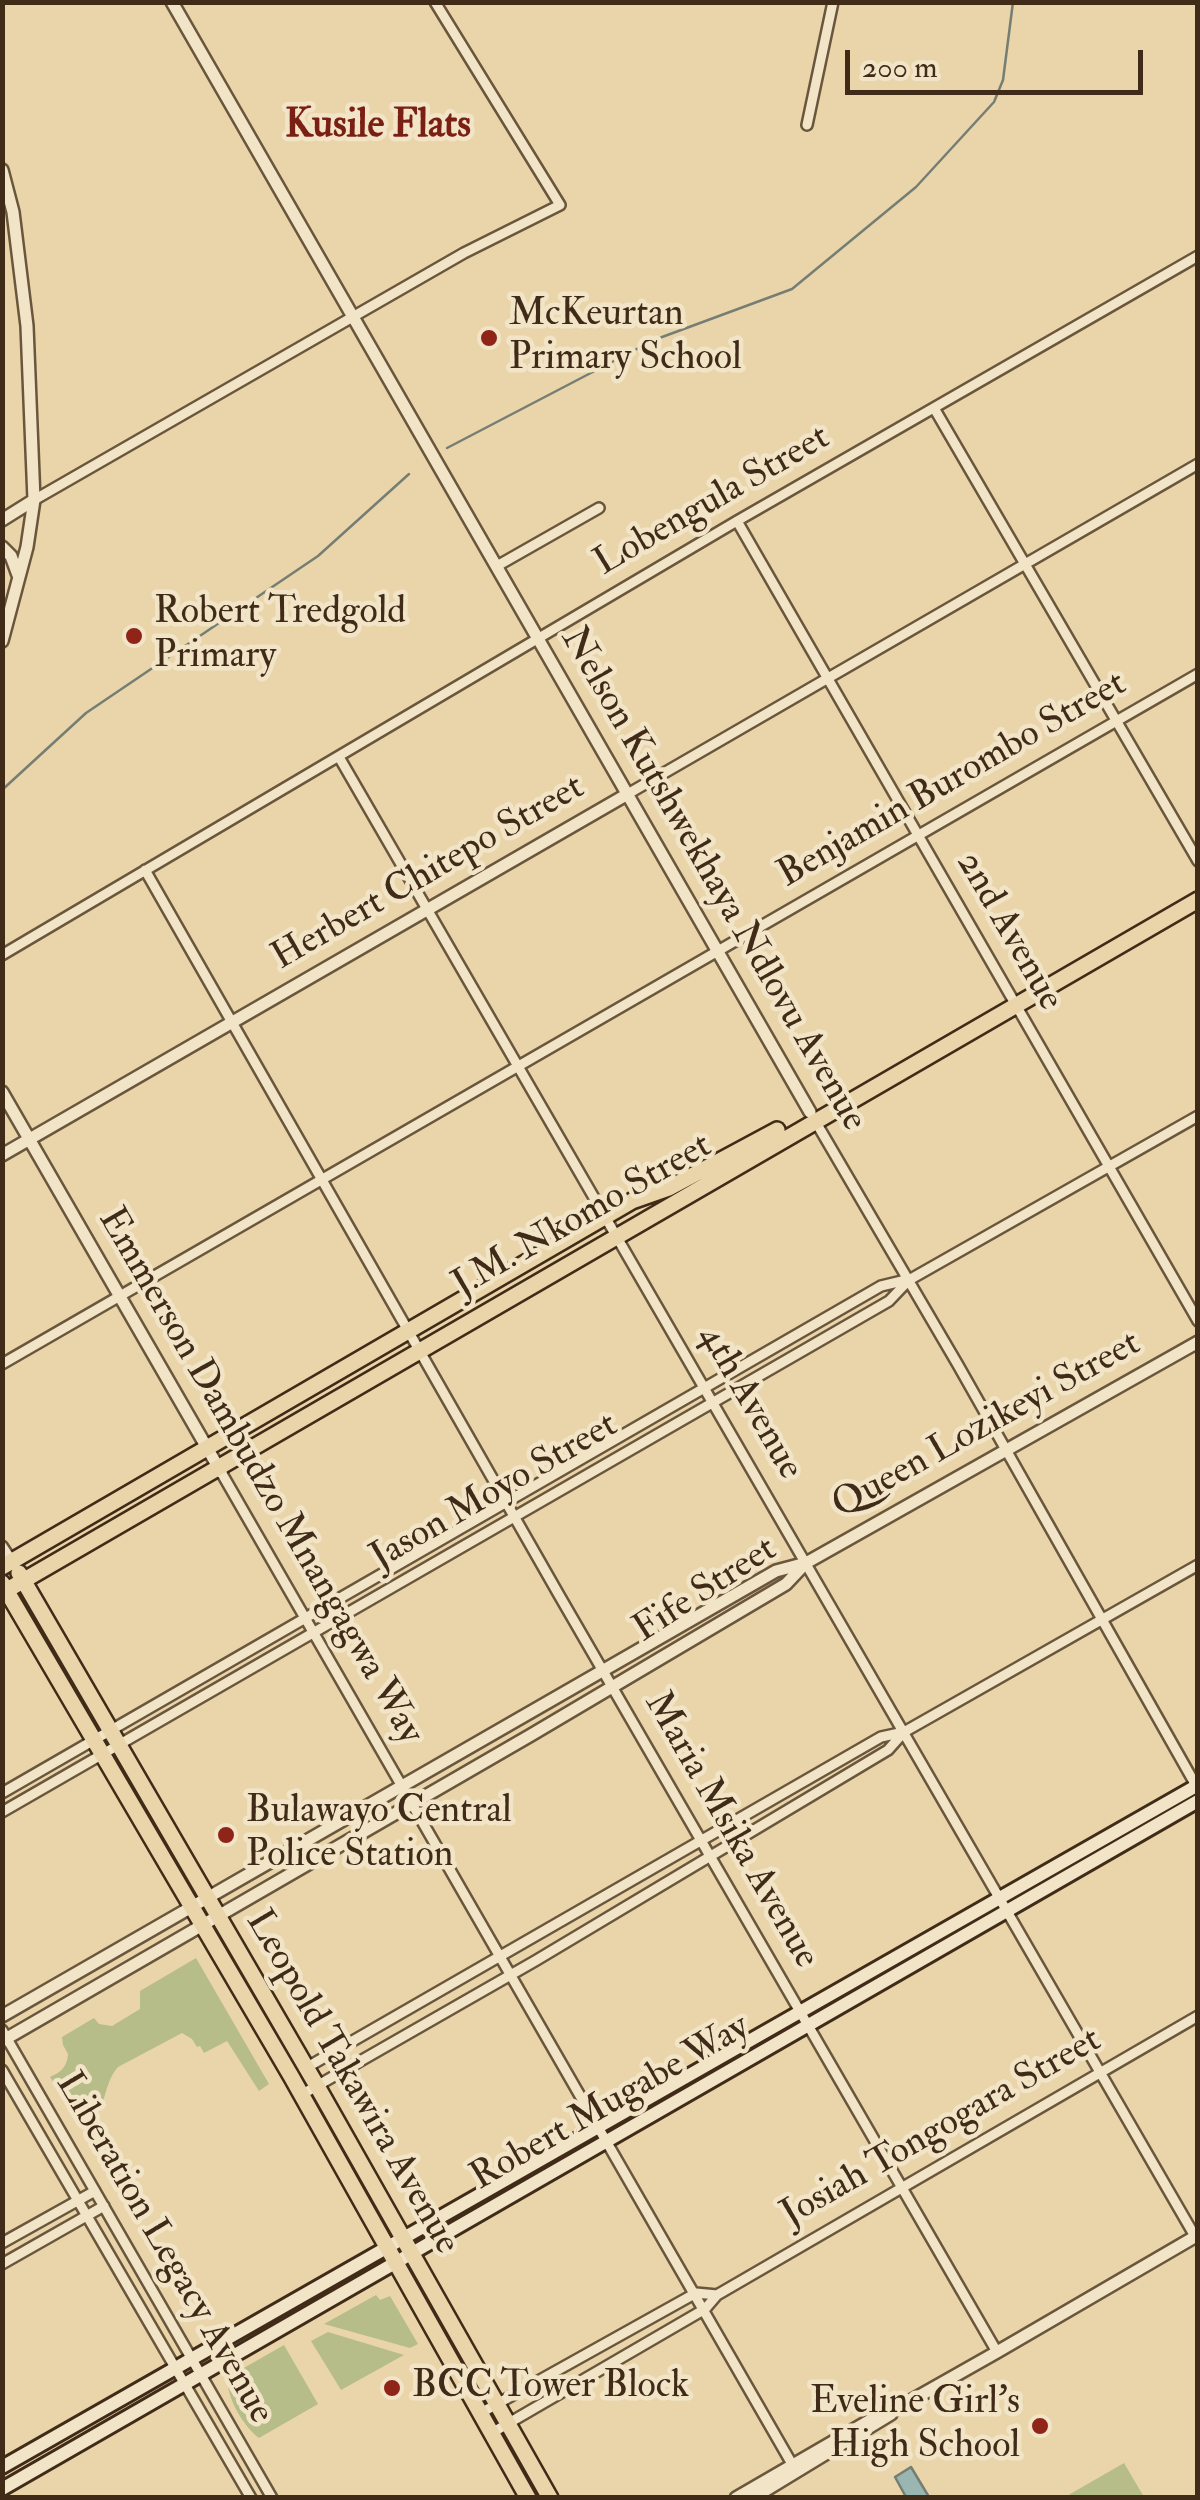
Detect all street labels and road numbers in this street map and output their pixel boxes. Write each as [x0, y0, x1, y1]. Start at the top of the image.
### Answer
street label: Lobengula Street [587, 416, 839, 588]
street label: Nelson Kutshwekhaya Ndlovu Avenue [549, 620, 875, 1140]
street label: Benjamin Burombo Street [771, 663, 1135, 899]
street label: Herbert Chitepo Street [265, 766, 593, 982]
street label: 2nd Avenue [944, 845, 1072, 1019]
street label: J.M. Nkomo Street [446, 1124, 720, 1310]
street label: Emmerson Dambudzo Mnangagwa Way [86, 1201, 432, 1753]
street label: 4th Avenue [687, 1318, 811, 1488]
street label: Queen Lozikeyi Street [825, 1322, 1149, 1530]
street label: Jason Moyo Street [363, 1404, 627, 1582]
street label: Fife Street [626, 1528, 786, 1654]
street label: Maria Msika Avenue [632, 1685, 828, 1977]
street label: Leopold Takawira Avenue [234, 1903, 468, 2263]
street label: Robert Mugabe Way [464, 2006, 758, 2202]
street label: Josiah Tongogara Street [774, 2019, 1110, 2239]
street label: Liberation Legacy Avenue [44, 2065, 282, 2433]

